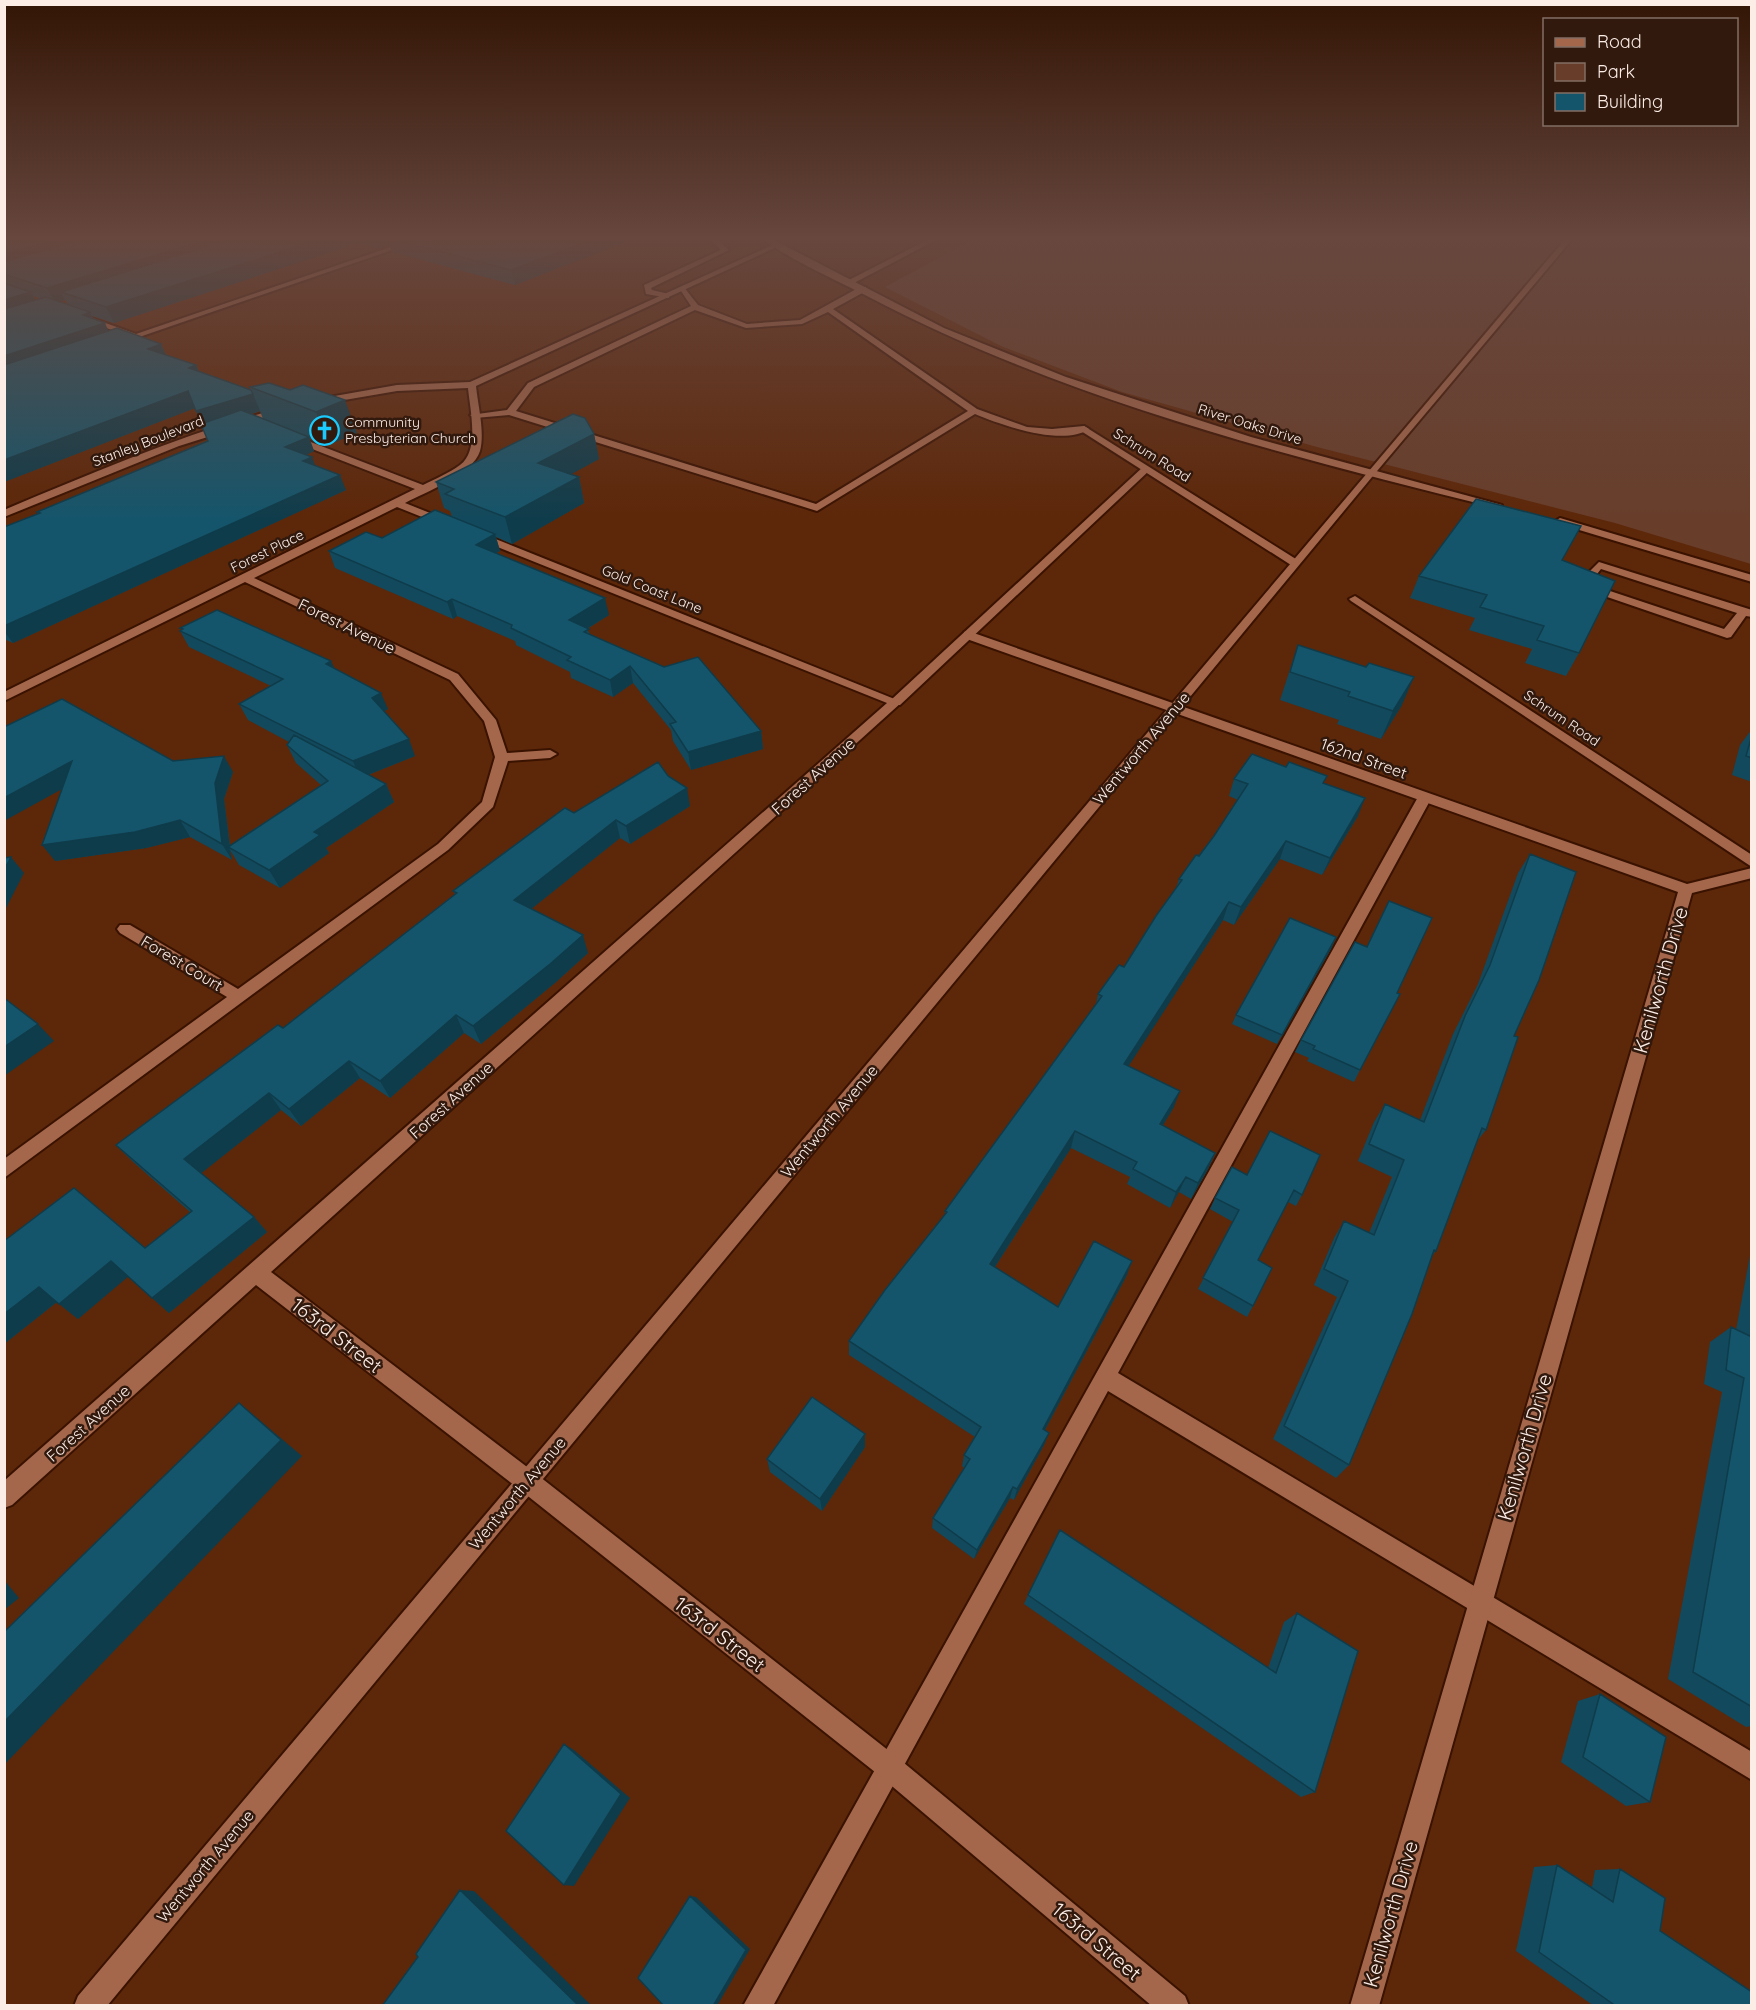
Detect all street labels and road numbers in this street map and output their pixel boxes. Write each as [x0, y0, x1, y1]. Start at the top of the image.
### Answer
street label: River Oaks Drive [1196, 400, 1304, 448]
street label: Stanley Boulevard [90, 411, 206, 471]
street label: Schrum Road [1110, 424, 1194, 486]
street label: Forest Place [227, 525, 307, 577]
street label: Gold Coast Lane [599, 561, 705, 617]
street label: Forest Avenue [295, 594, 399, 658]
street label: Schrum Road [1521, 686, 1603, 750]
street label: Wentworth Avenue [1088, 688, 1194, 808]
street label: Forest Avenue [767, 733, 859, 819]
street label: 162nd Street [1318, 733, 1410, 783]
street label: Kenilworth Drive [1627, 904, 1693, 1056]
street label: Forest Court [138, 931, 226, 995]
street label: Forest Avenue [405, 1057, 497, 1143]
street label: Wentworth Avenue [776, 1061, 882, 1181]
street label: 163rd Street [287, 1292, 387, 1378]
street label: Kenilworth Drive [1491, 1371, 1557, 1523]
street label: Forest Avenue [42, 1380, 134, 1466]
street label: Wentworth Avenue [464, 1433, 570, 1553]
street label: 163rd Street [670, 1591, 770, 1677]
street label: Wentworth Avenue [152, 1806, 258, 1926]
street label: Kenilworth Drive [1357, 1838, 1423, 1990]
street label: 163rd Street [1048, 1897, 1147, 1985]

